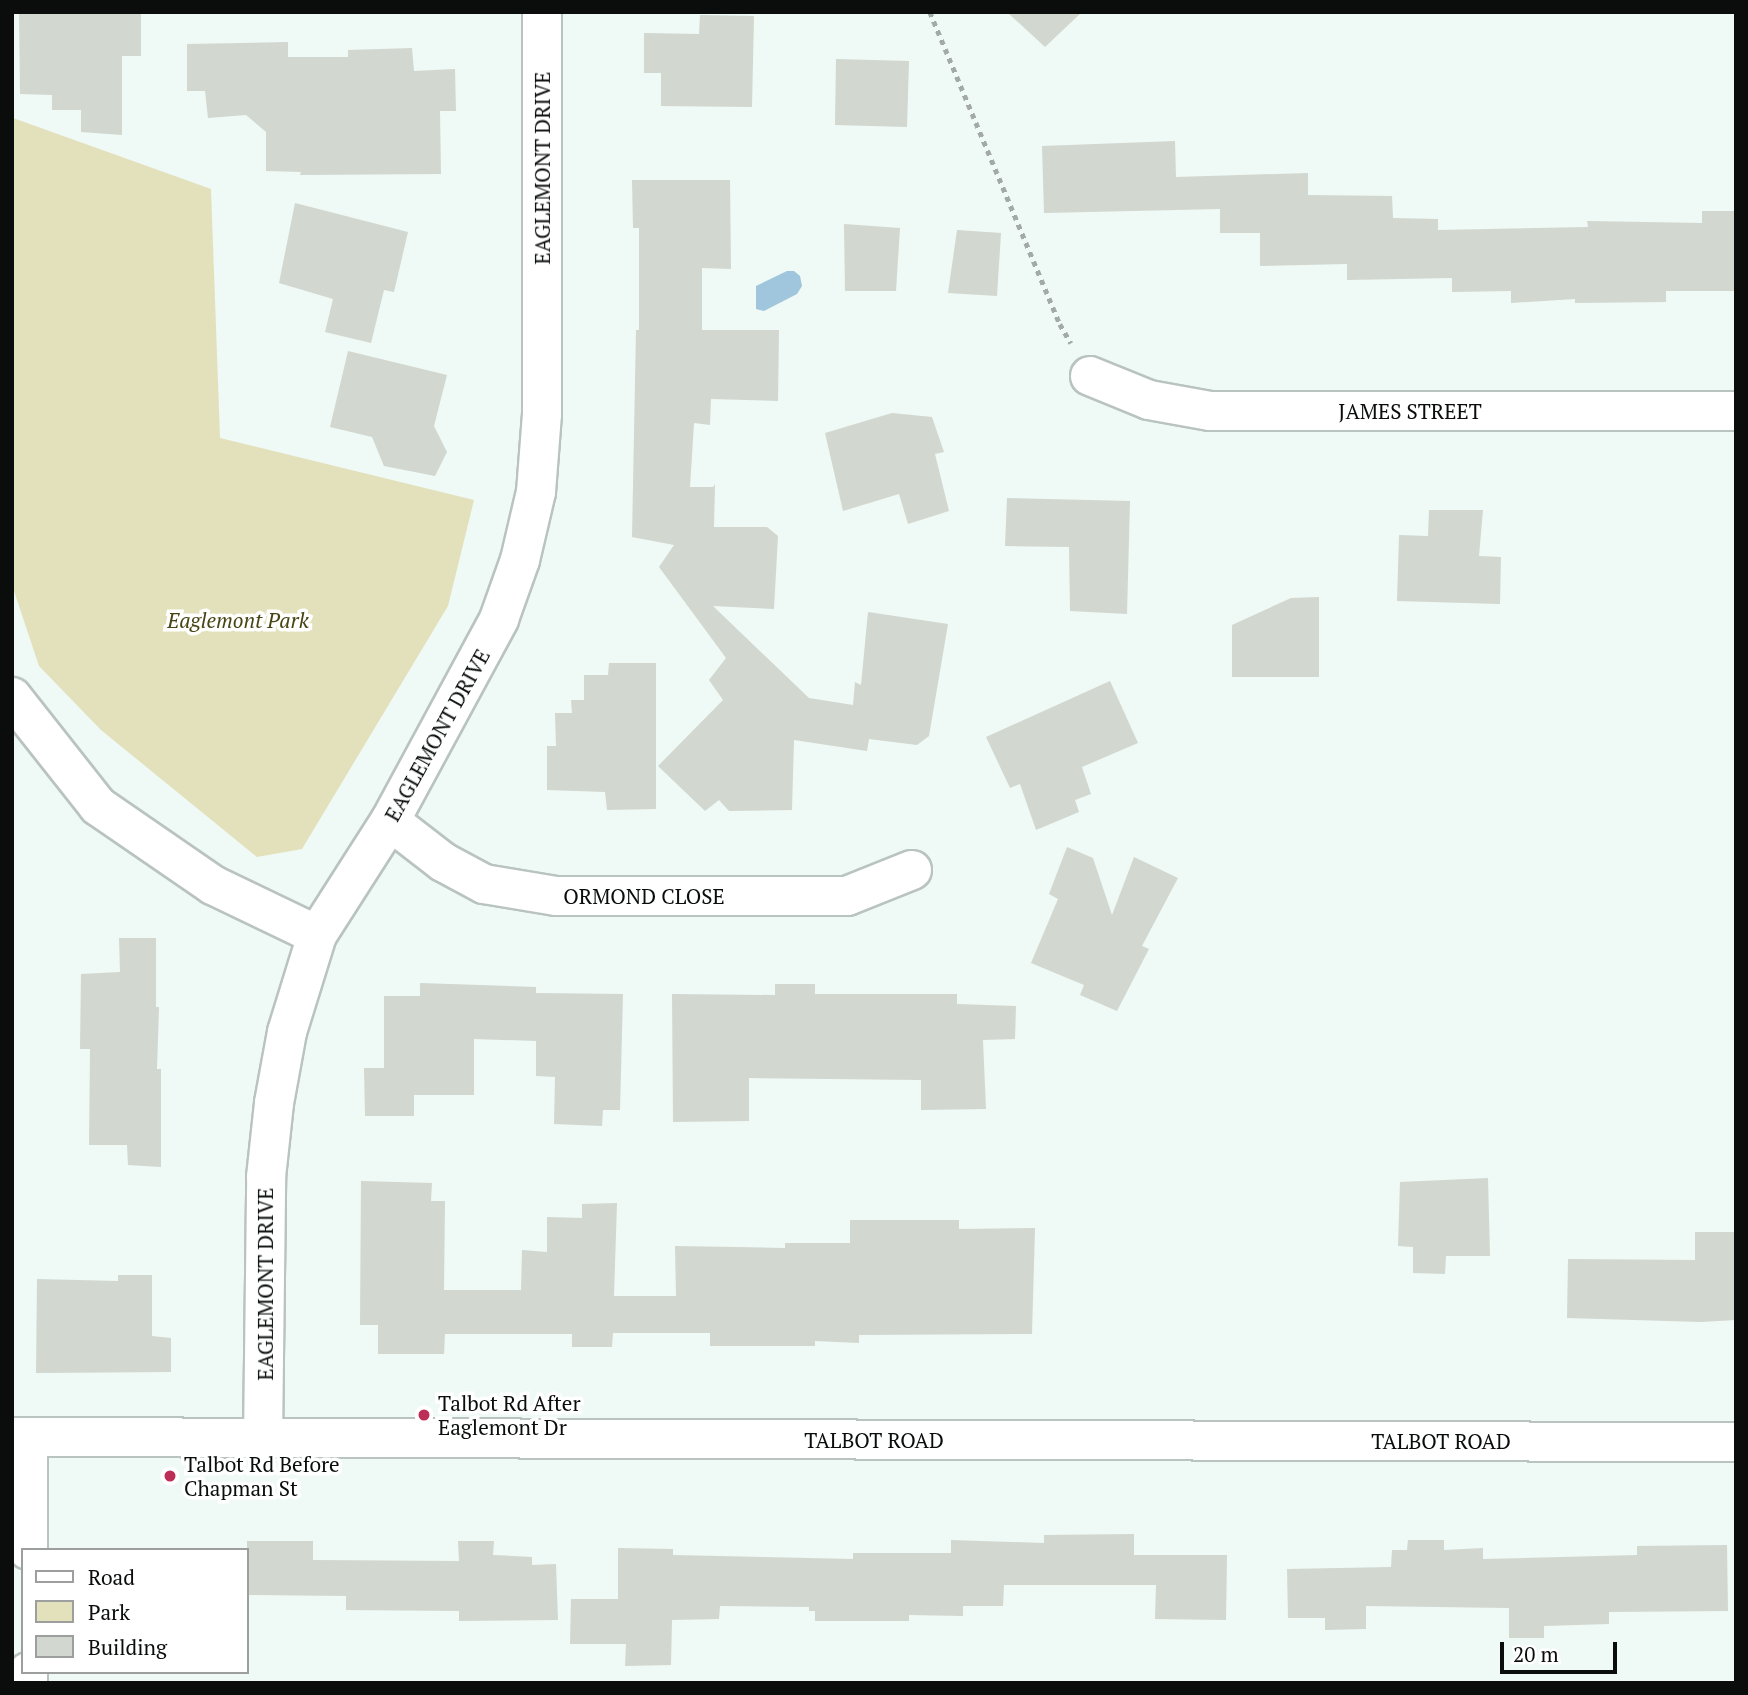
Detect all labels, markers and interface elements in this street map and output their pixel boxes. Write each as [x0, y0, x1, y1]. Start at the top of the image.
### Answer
street label: EAGLEMONT DRIVE [529, 71, 555, 265]
street label: JAMES STREET [1338, 398, 1482, 424]
park label: Eaglemont Park [167, 607, 309, 633]
street label: EAGLEMONT DRIVE [379, 644, 495, 826]
street label: ORMOND CLOSE [563, 883, 725, 909]
street label: EAGLEMONT DRIVE [252, 1187, 278, 1381]
place label: Talbot Rd After Eaglemont Dr [438, 1390, 581, 1440]
marker: Talbot Rd After Eaglemont Dr [416, 1407, 432, 1423]
street label: TALBOT ROAD [804, 1427, 944, 1453]
street label: TALBOT ROAD [1371, 1428, 1511, 1454]
place label: Talbot Rd Before Chapman St [184, 1451, 340, 1501]
marker: Talbot Rd Before Chapman St [162, 1468, 178, 1484]
legend [21, 1548, 248, 1674]
text: Road [88, 1563, 135, 1591]
text: Park [88, 1598, 130, 1626]
scale bar [1503, 1628, 1620, 1672]
text: Building [88, 1633, 167, 1661]
text: 20 m [1513, 1640, 1559, 1668]

